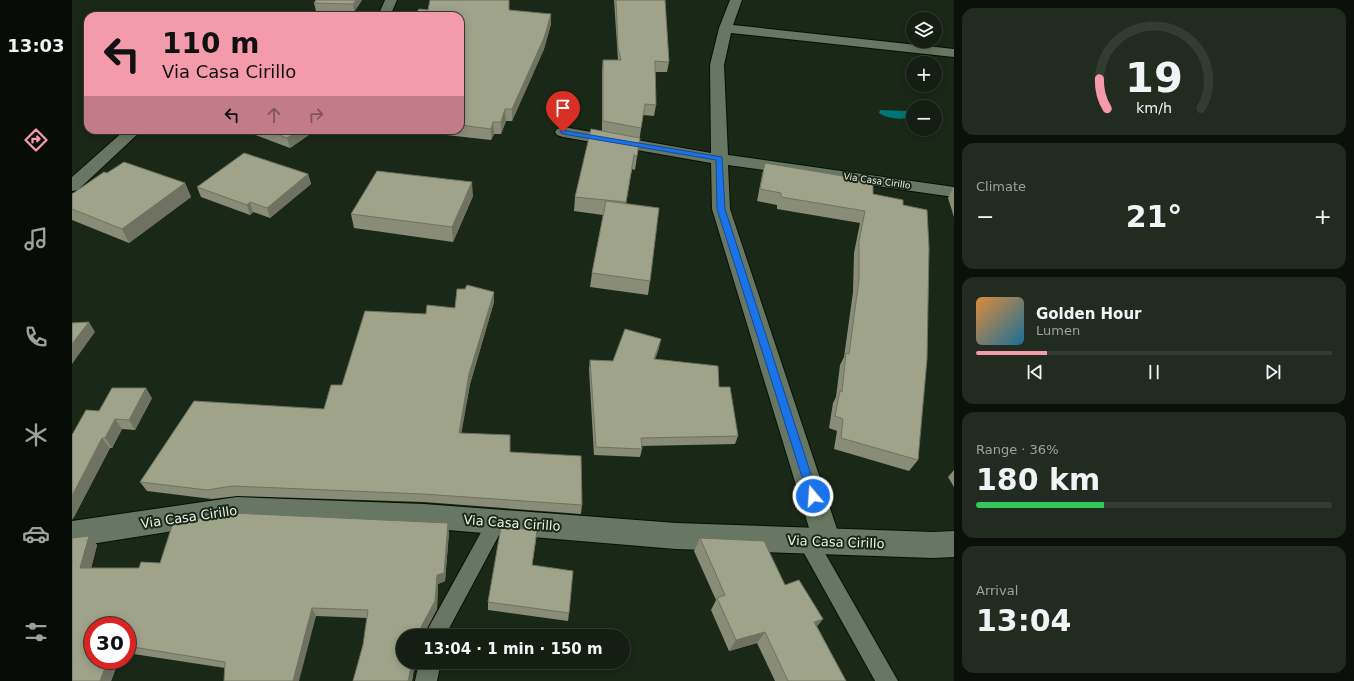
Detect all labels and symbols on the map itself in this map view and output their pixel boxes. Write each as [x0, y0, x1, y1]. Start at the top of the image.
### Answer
pin [546, 91, 580, 132]
street label: Via Casa Cirillo [843, 171, 911, 191]
position arrow [792, 475, 834, 517]
street label: Via Casa Cirillo [140, 503, 238, 531]
street label: Via Casa Cirillo [463, 512, 561, 534]
street label: Via Casa Cirillo [787, 533, 885, 551]
speed limit sign: 30 [84, 617, 136, 669]

